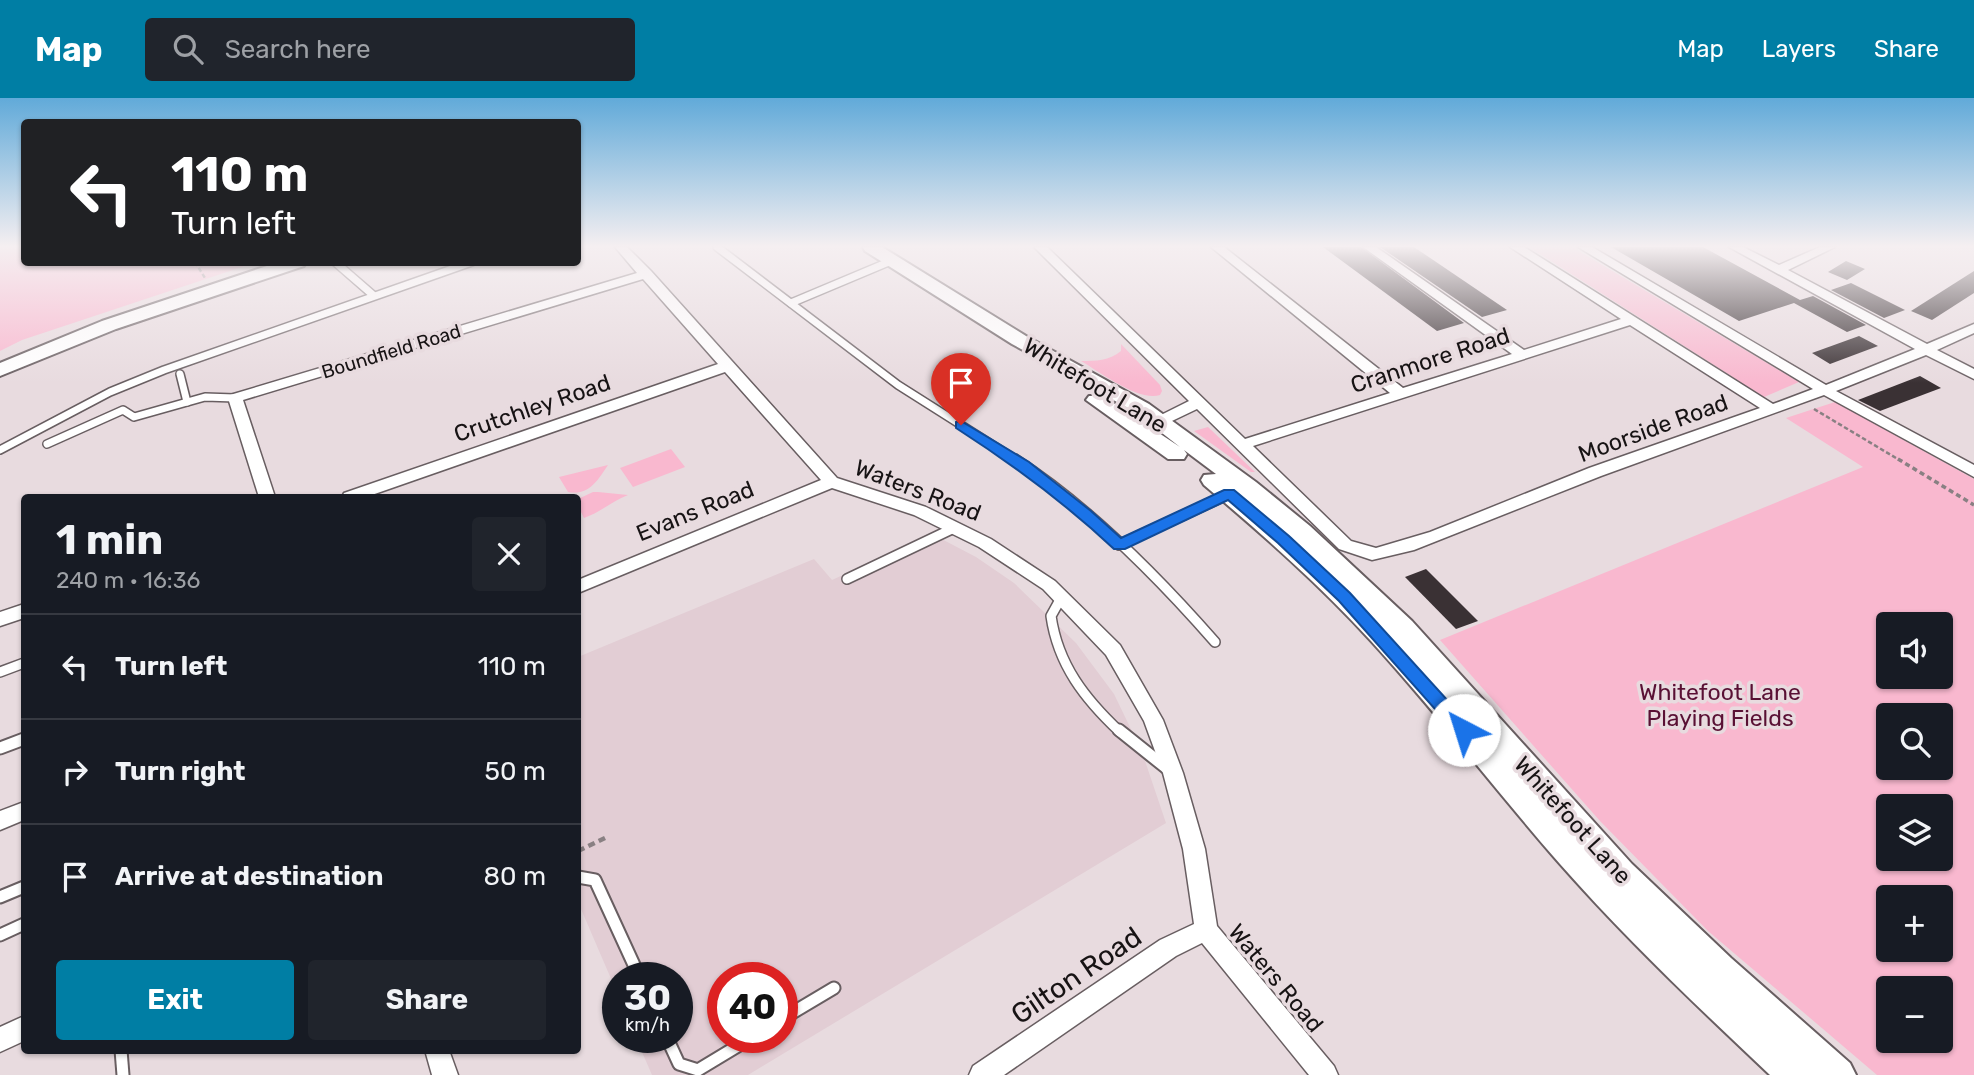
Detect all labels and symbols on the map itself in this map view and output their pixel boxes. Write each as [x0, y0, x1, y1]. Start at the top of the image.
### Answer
street label: Boundfield Road [319, 319, 464, 384]
street label: Cranmore Road [1347, 321, 1513, 399]
street label: Whitefoot Lane [1018, 331, 1172, 439]
pin [931, 353, 991, 425]
street label: Crutchley Road [450, 368, 614, 448]
street label: Moorside Road [1574, 388, 1732, 468]
street label: Waters Road [851, 453, 985, 527]
street label: Evans Road [632, 475, 758, 547]
park label: Whitefoot Lane Playing Fields [1639, 678, 1801, 732]
position arrow [1427, 693, 1501, 767]
street label: Whitefoot Lane [1508, 751, 1638, 889]
street label: Waters Road [1223, 918, 1329, 1038]
street label: Gilton Road [1005, 920, 1148, 1031]
speed limit sign: 40 [707, 962, 798, 1053]

